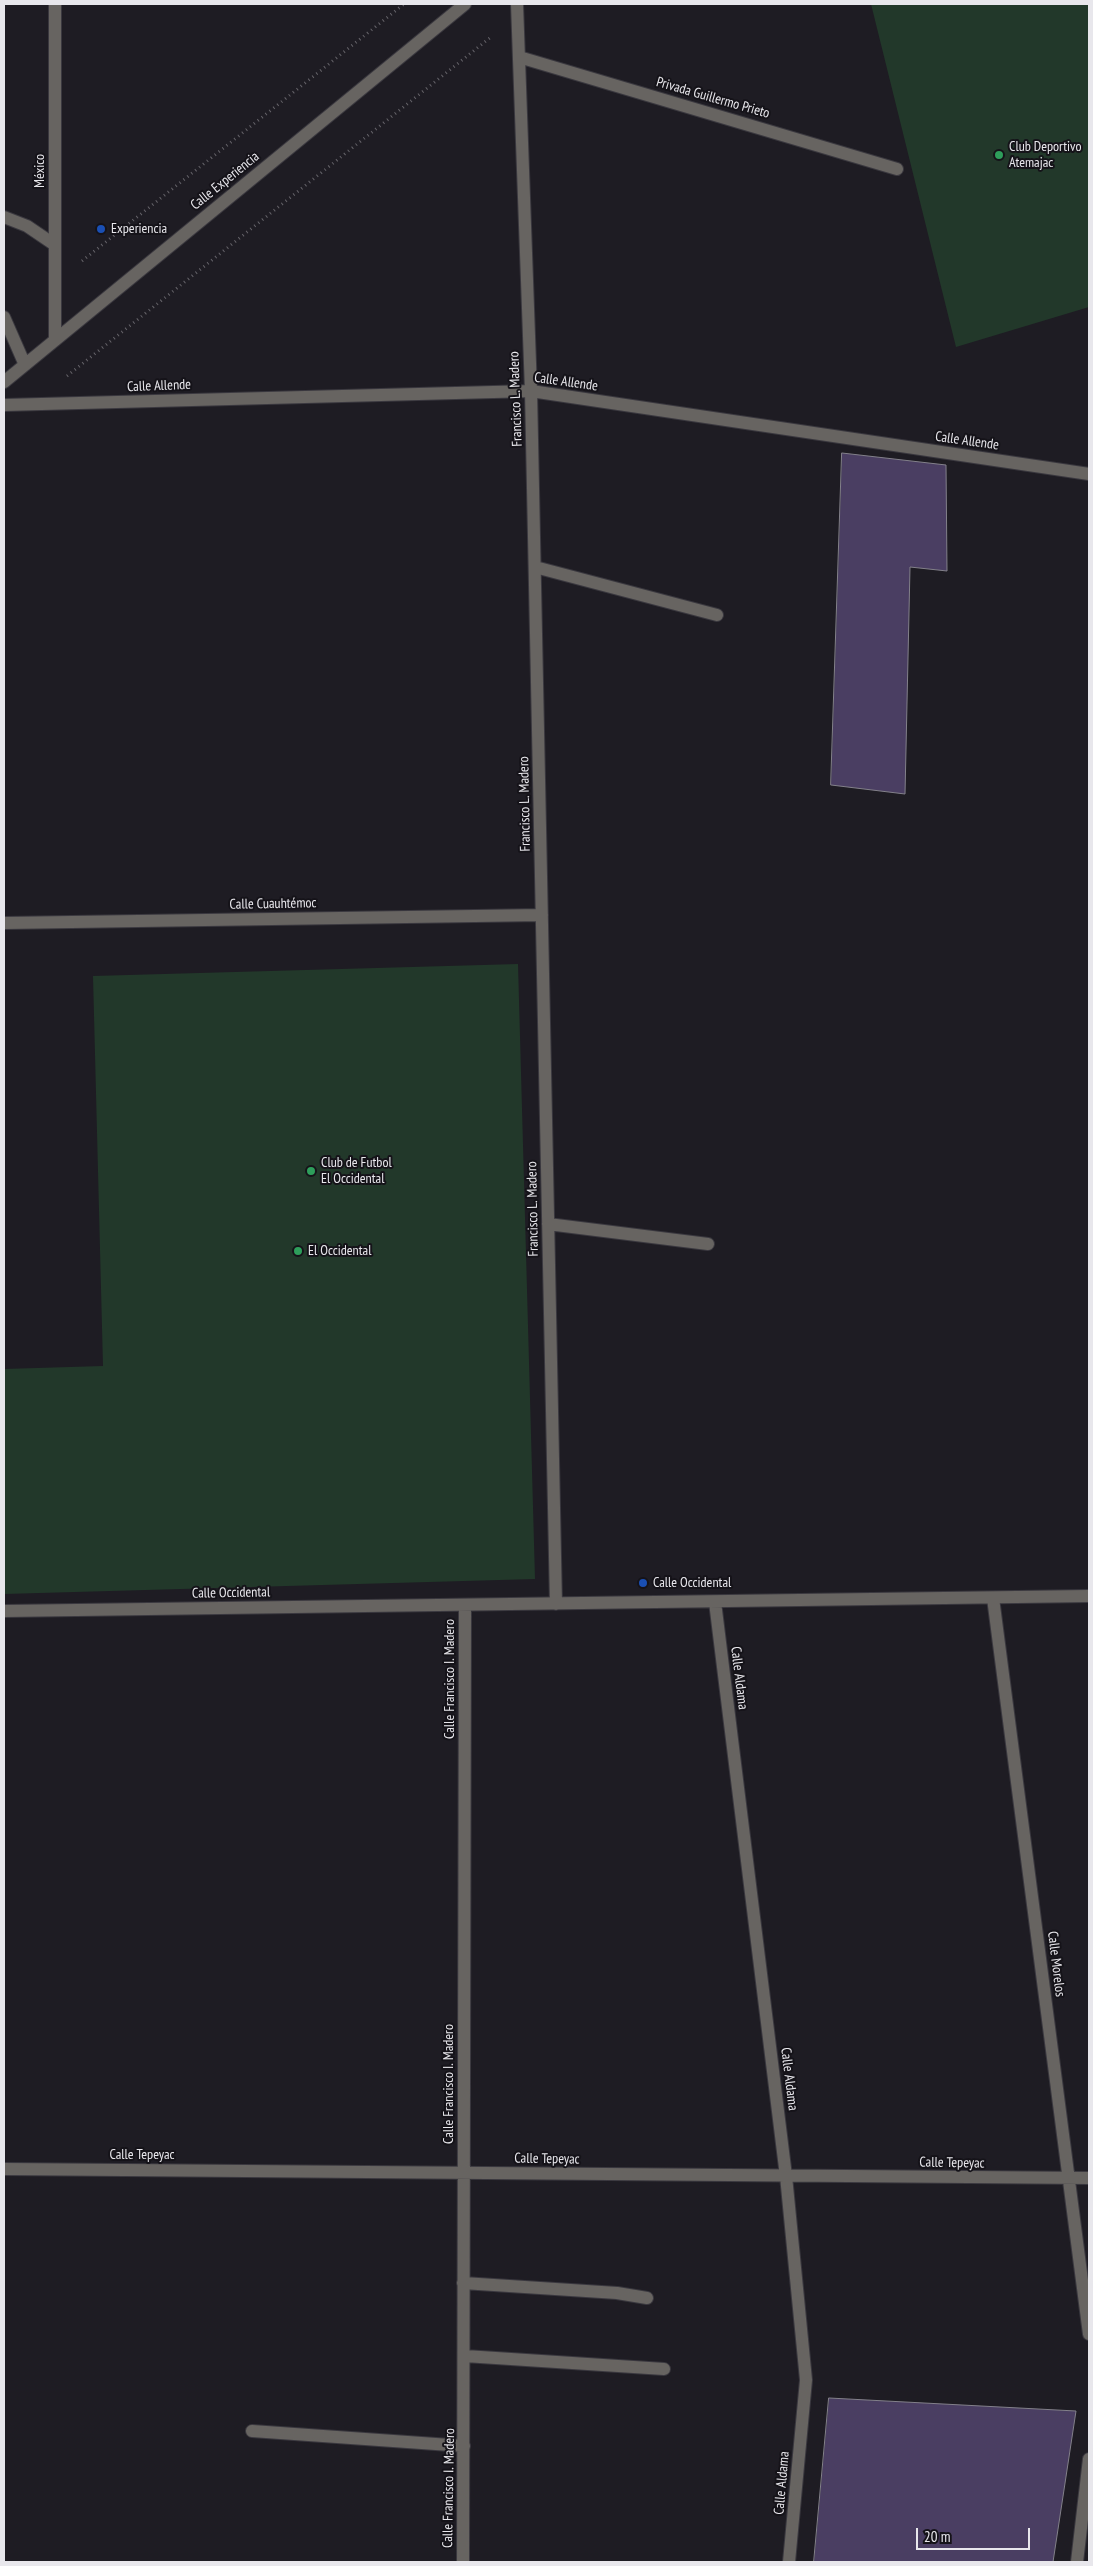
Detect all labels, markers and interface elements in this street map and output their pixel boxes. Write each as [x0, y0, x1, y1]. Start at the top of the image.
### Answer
street label: Privada Guillermo Prieto [654, 74, 772, 122]
place label: Club Deportivo Atemajac [1009, 139, 1082, 172]
street label: Calle Experiencia [187, 148, 263, 214]
marker: Club Deportivo Atemajac [993, 149, 1005, 161]
street label: México [32, 154, 48, 188]
place label: Experiencia [111, 221, 167, 237]
marker: Experiencia [95, 223, 107, 235]
street label: Francisco L. Madero [506, 351, 526, 447]
street label: Calle Allende [533, 369, 599, 395]
street label: Calle Allende [127, 376, 191, 396]
street label: Calle Allende [934, 428, 1000, 454]
street label: Francisco L. Madero [516, 756, 534, 852]
street label: Calle Cuauhtémoc [229, 895, 317, 913]
place label: Club de Futbol El Occidental [321, 1155, 392, 1188]
street label: Francisco L. Madero [524, 1161, 542, 1257]
marker: Club de Futbol El Occidental [305, 1165, 317, 1177]
place label: El Occidental [308, 1243, 371, 1259]
marker: El Occidental [292, 1245, 304, 1257]
place label: Calle Occidental [653, 1575, 731, 1591]
marker: Calle Occidental [637, 1577, 649, 1589]
street label: Calle Occidental [192, 1584, 270, 1602]
street label: Calle Francisco I. Madero [442, 1619, 458, 1739]
street label: Calle Aldama [727, 1646, 751, 1710]
street label: Calle Morelos [1044, 1930, 1068, 1998]
street label: Calle Francisco I. Madero [441, 2024, 457, 2144]
street label: Calle Aldama [777, 2047, 801, 2111]
street label: Calle Tepeyac [109, 2147, 175, 2163]
street label: Calle Tepeyac [514, 2150, 580, 2168]
street label: Calle Tepeyac [919, 2154, 985, 2172]
street label: Calle Francisco I. Madero [440, 2428, 458, 2548]
street label: Calle Aldama [771, 2451, 793, 2515]
scale bar [918, 2518, 1032, 2550]
text: 20 m [924, 2527, 950, 2546]

